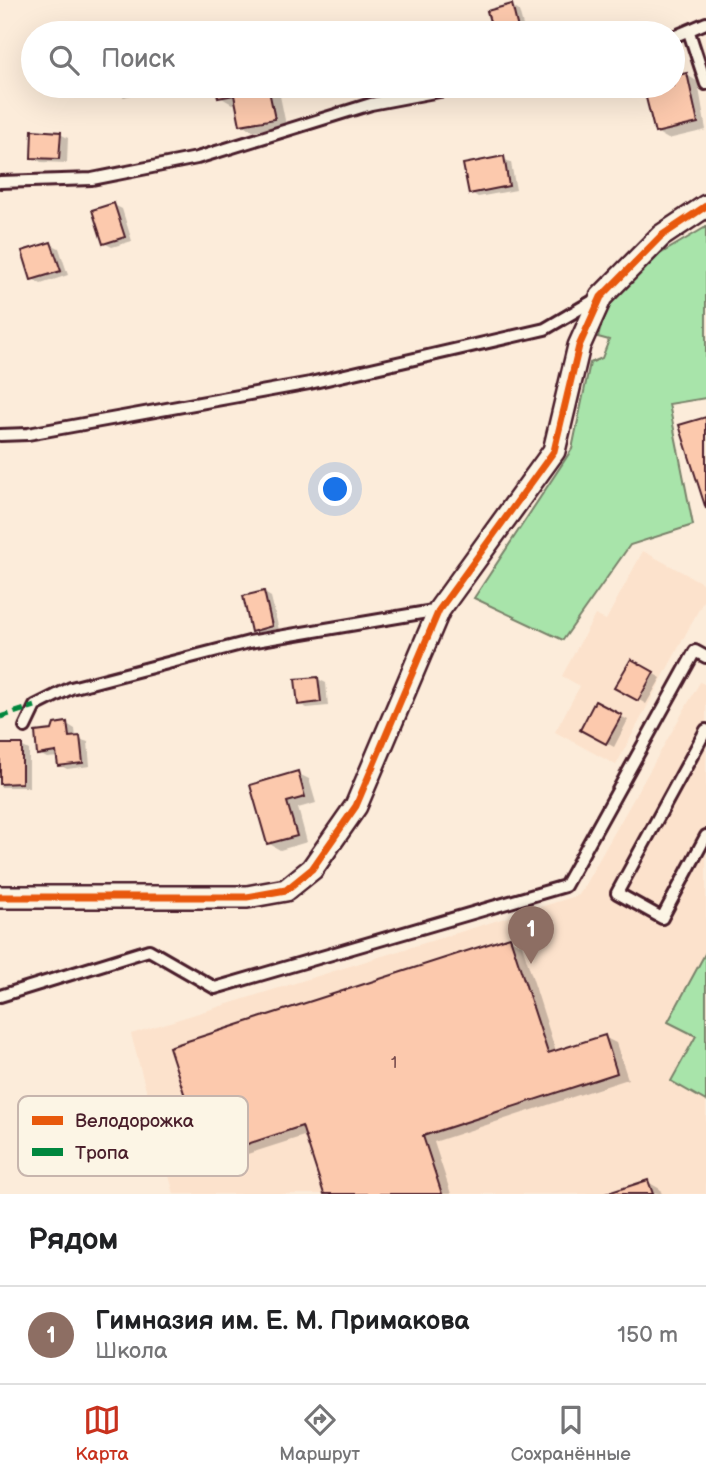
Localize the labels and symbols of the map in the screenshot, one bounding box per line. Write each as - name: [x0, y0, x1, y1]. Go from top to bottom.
- your location: [318, 472, 352, 506]
- pin: 1: [508, 906, 554, 964]
- house number: 1: [391, 1054, 397, 1073]
- legend: [18, 1096, 248, 1176]
- text: Велодорожка: [75, 1110, 194, 1133]
- text: Тропа: [75, 1142, 129, 1165]

